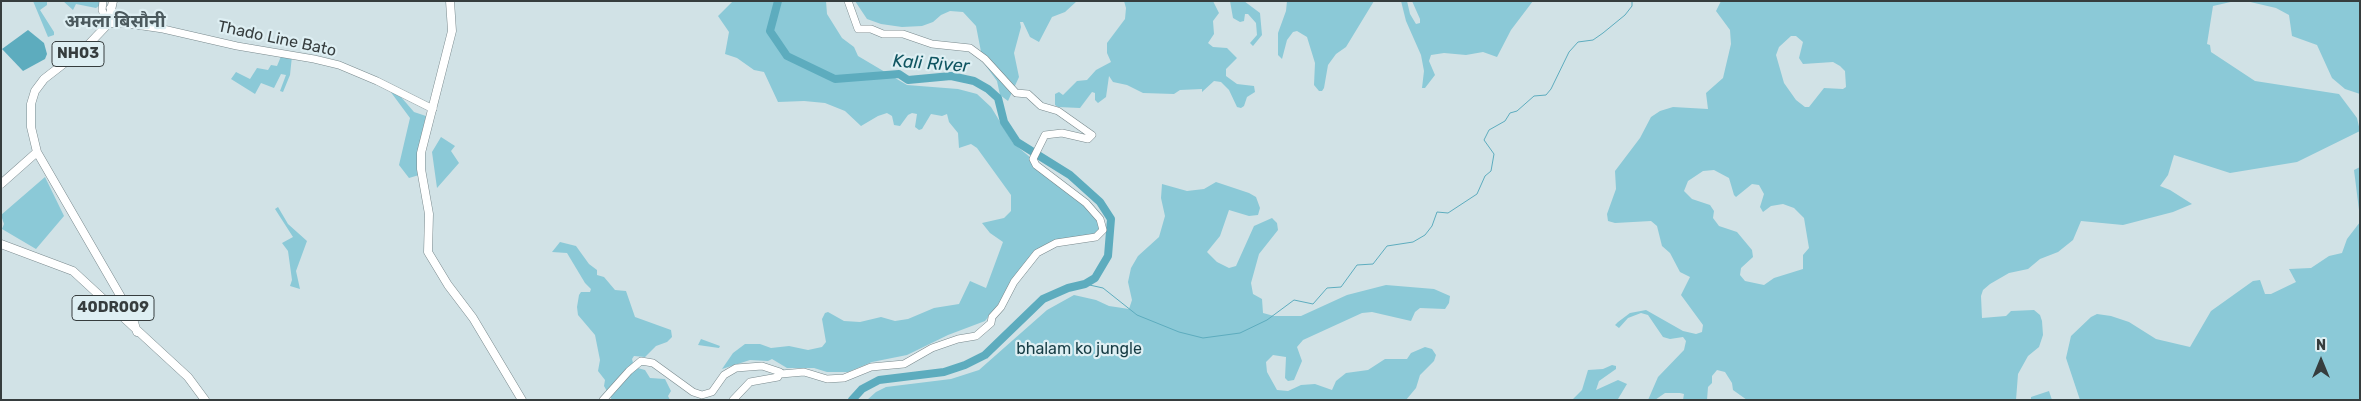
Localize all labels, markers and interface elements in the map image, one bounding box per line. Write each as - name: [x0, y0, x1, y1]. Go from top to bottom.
- district label: अमला बिसौनी: [65, 11, 165, 33]
- street label: Thado Line Bato: [216, 17, 338, 61]
- road number: NH03: [52, 42, 104, 66]
- water label: Kali River: [892, 51, 970, 77]
- road number: 40DR009: [72, 296, 154, 320]
- north arrow: [2296, 336, 2346, 386]
- text: N: [2316, 337, 2326, 354]
- park label: bhalam ko jungle: [1016, 339, 1142, 359]

